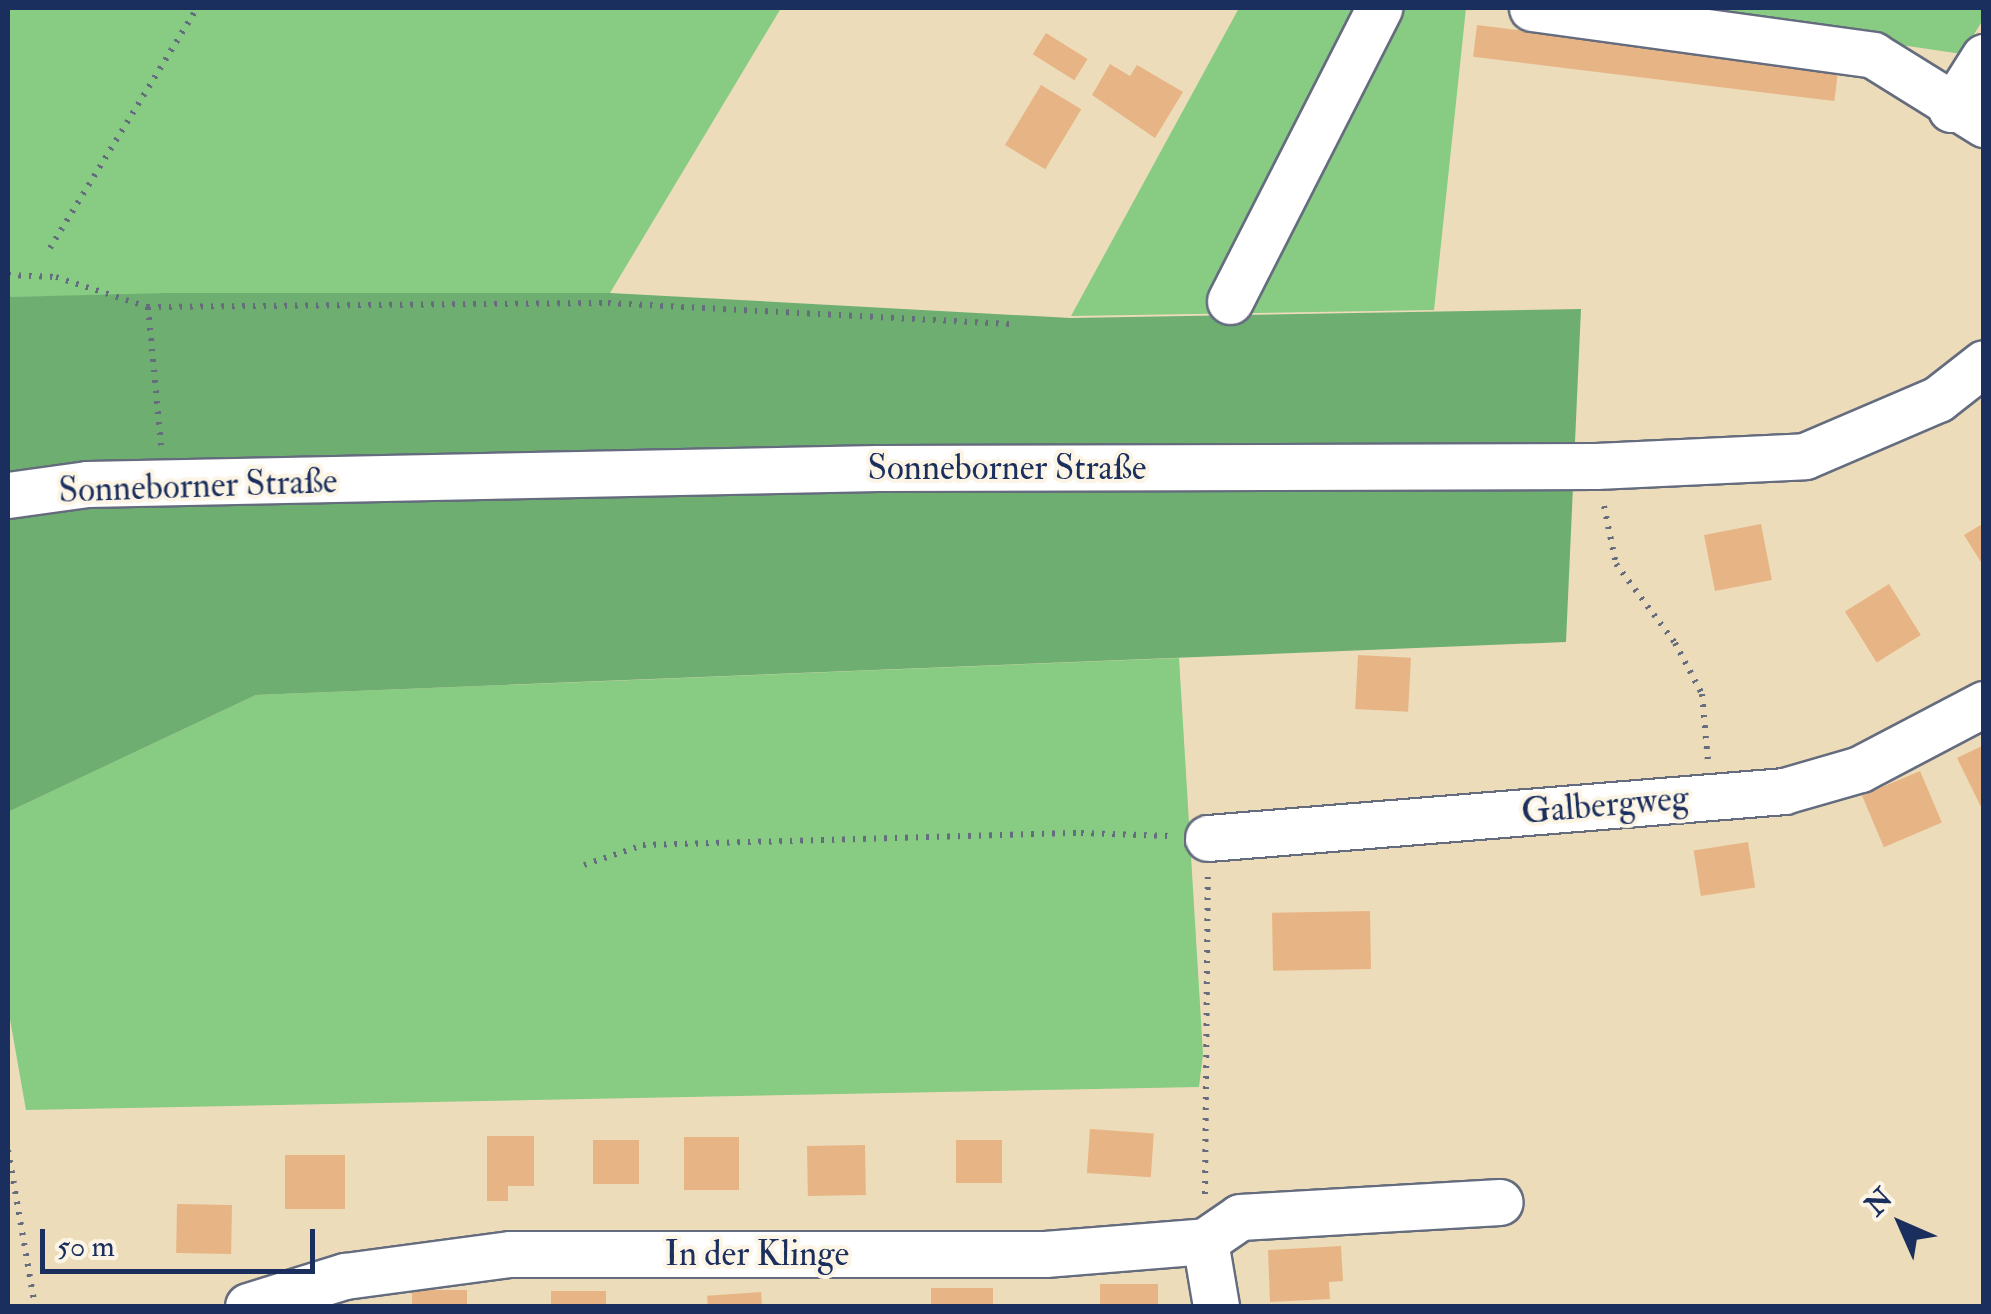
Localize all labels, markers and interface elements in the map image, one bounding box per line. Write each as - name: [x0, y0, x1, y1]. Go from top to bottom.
- street label: Sonneborner Straße: [868, 447, 1146, 489]
- street label: Sonneborner Straße: [58, 460, 338, 512]
- street label: Galbergweg: [1520, 777, 1690, 833]
- north arrow: [1851, 1174, 1951, 1274]
- text: N: [1858, 1181, 1901, 1224]
- scale bar: [45, 1209, 320, 1271]
- text: 50 m: [57, 1228, 115, 1265]
- street label: In der Klinge: [665, 1233, 849, 1275]

